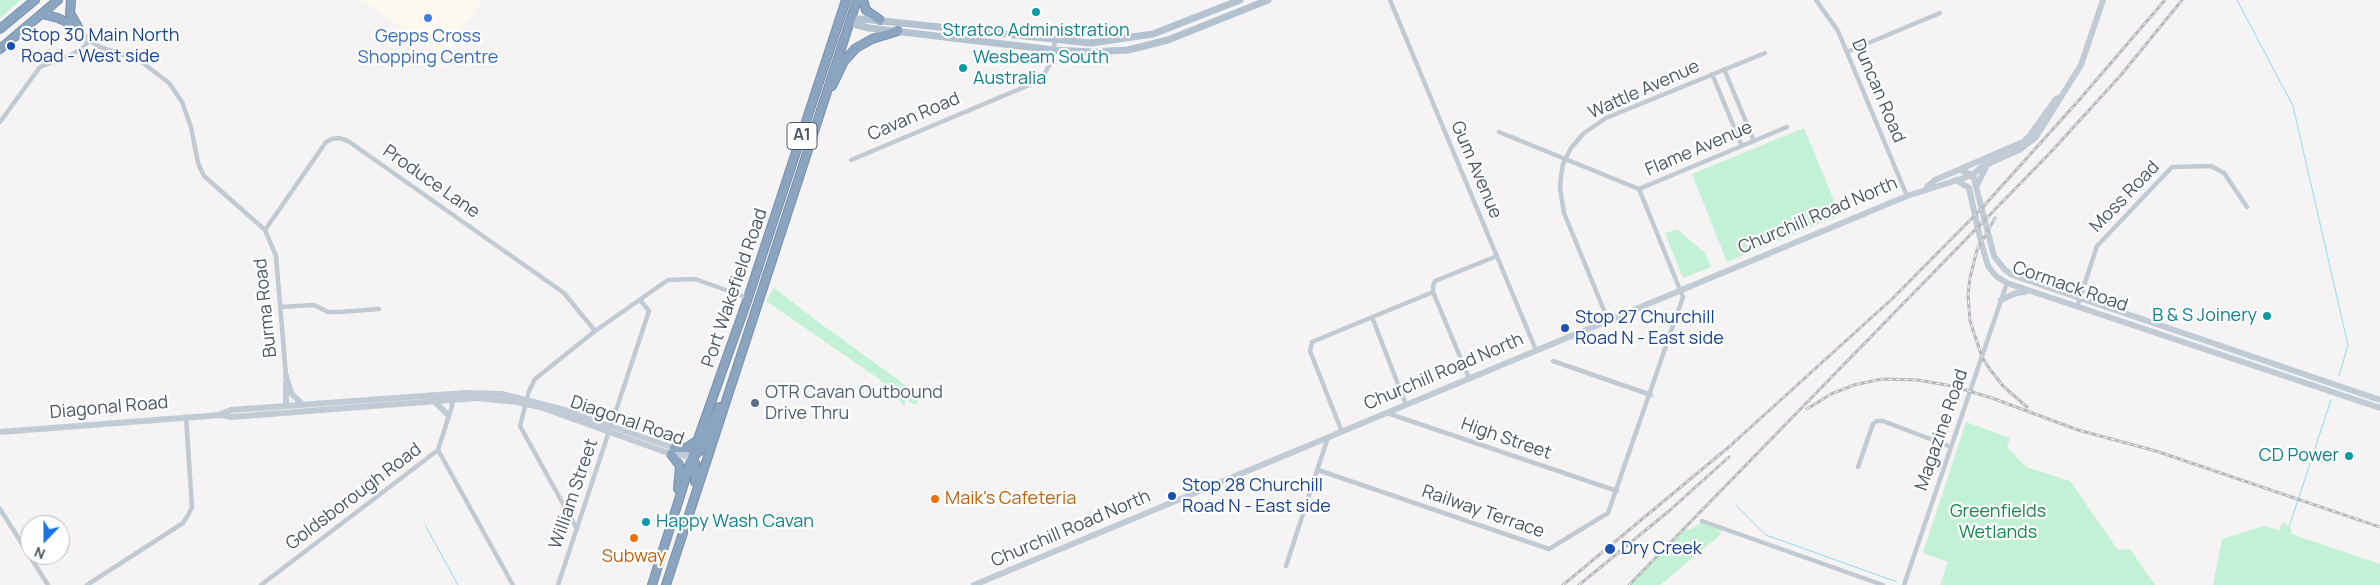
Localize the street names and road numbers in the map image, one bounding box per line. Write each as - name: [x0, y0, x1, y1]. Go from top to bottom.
- street label: Duncan Road: [1847, 36, 1909, 146]
- street label: Wattle Avenue: [1585, 56, 1703, 124]
- street label: Cavan Road: [865, 88, 963, 146]
- street label: Flame Avenue: [1642, 117, 1756, 181]
- street label: Gum Avenue: [1446, 118, 1506, 222]
- road number: A1: [787, 122, 817, 150]
- street label: Produce Lane: [378, 141, 484, 223]
- street label: Moss Road: [2086, 157, 2164, 237]
- street label: Churchill Road North: [1735, 173, 1901, 259]
- street label: Port Wakefield Road: [698, 206, 772, 370]
- street label: Burma Road: [250, 257, 282, 359]
- street label: Cormack Road: [2010, 257, 2130, 317]
- street label: Churchill Road North: [1361, 329, 1527, 415]
- street label: Magazine Road: [1911, 366, 1973, 494]
- street label: Diagonal Road: [567, 391, 687, 451]
- street label: Diagonal Road: [49, 392, 169, 424]
- street label: High Street: [1458, 413, 1554, 465]
- street label: William Street: [545, 436, 603, 552]
- street label: Goldsborough Road: [282, 439, 426, 555]
- street label: Railway Terrace: [1419, 481, 1547, 543]
- street label: Churchill Road North: [988, 486, 1154, 572]

